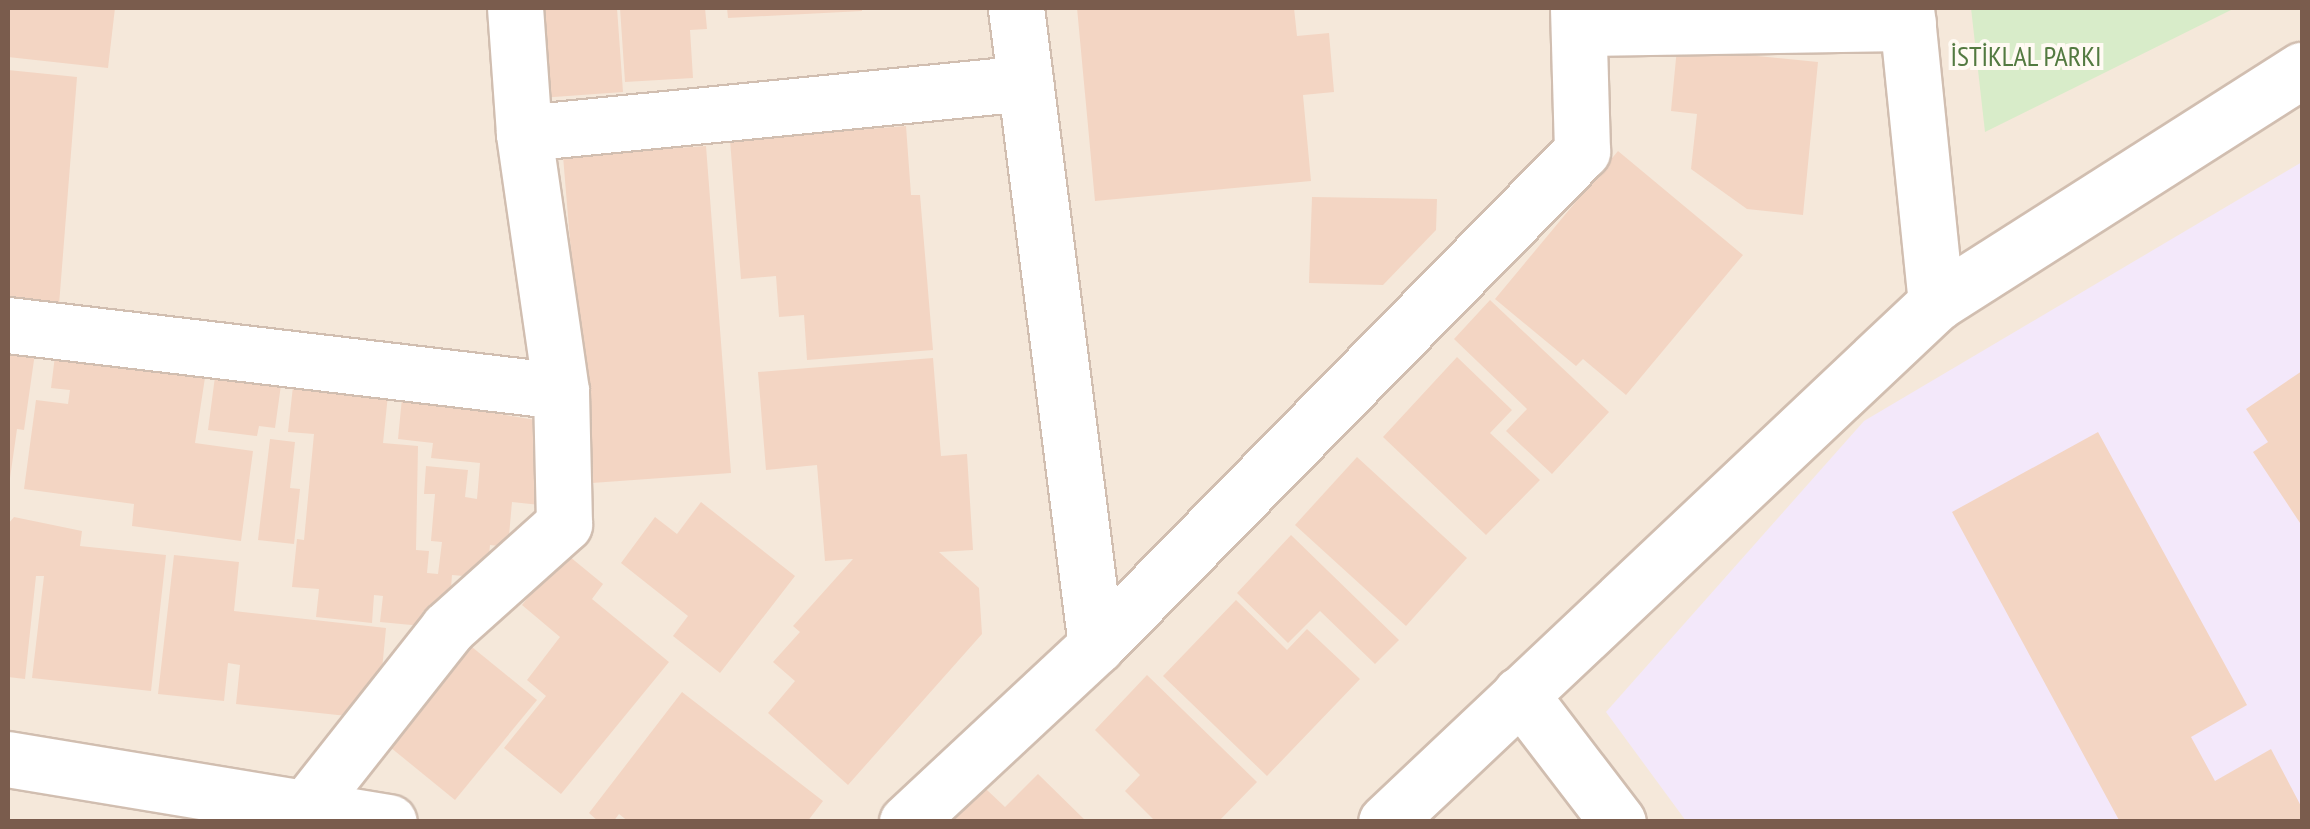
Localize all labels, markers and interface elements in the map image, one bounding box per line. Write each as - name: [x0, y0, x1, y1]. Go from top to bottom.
- park label: İSTİKLAL PARKI: [1950, 39, 2102, 73]

